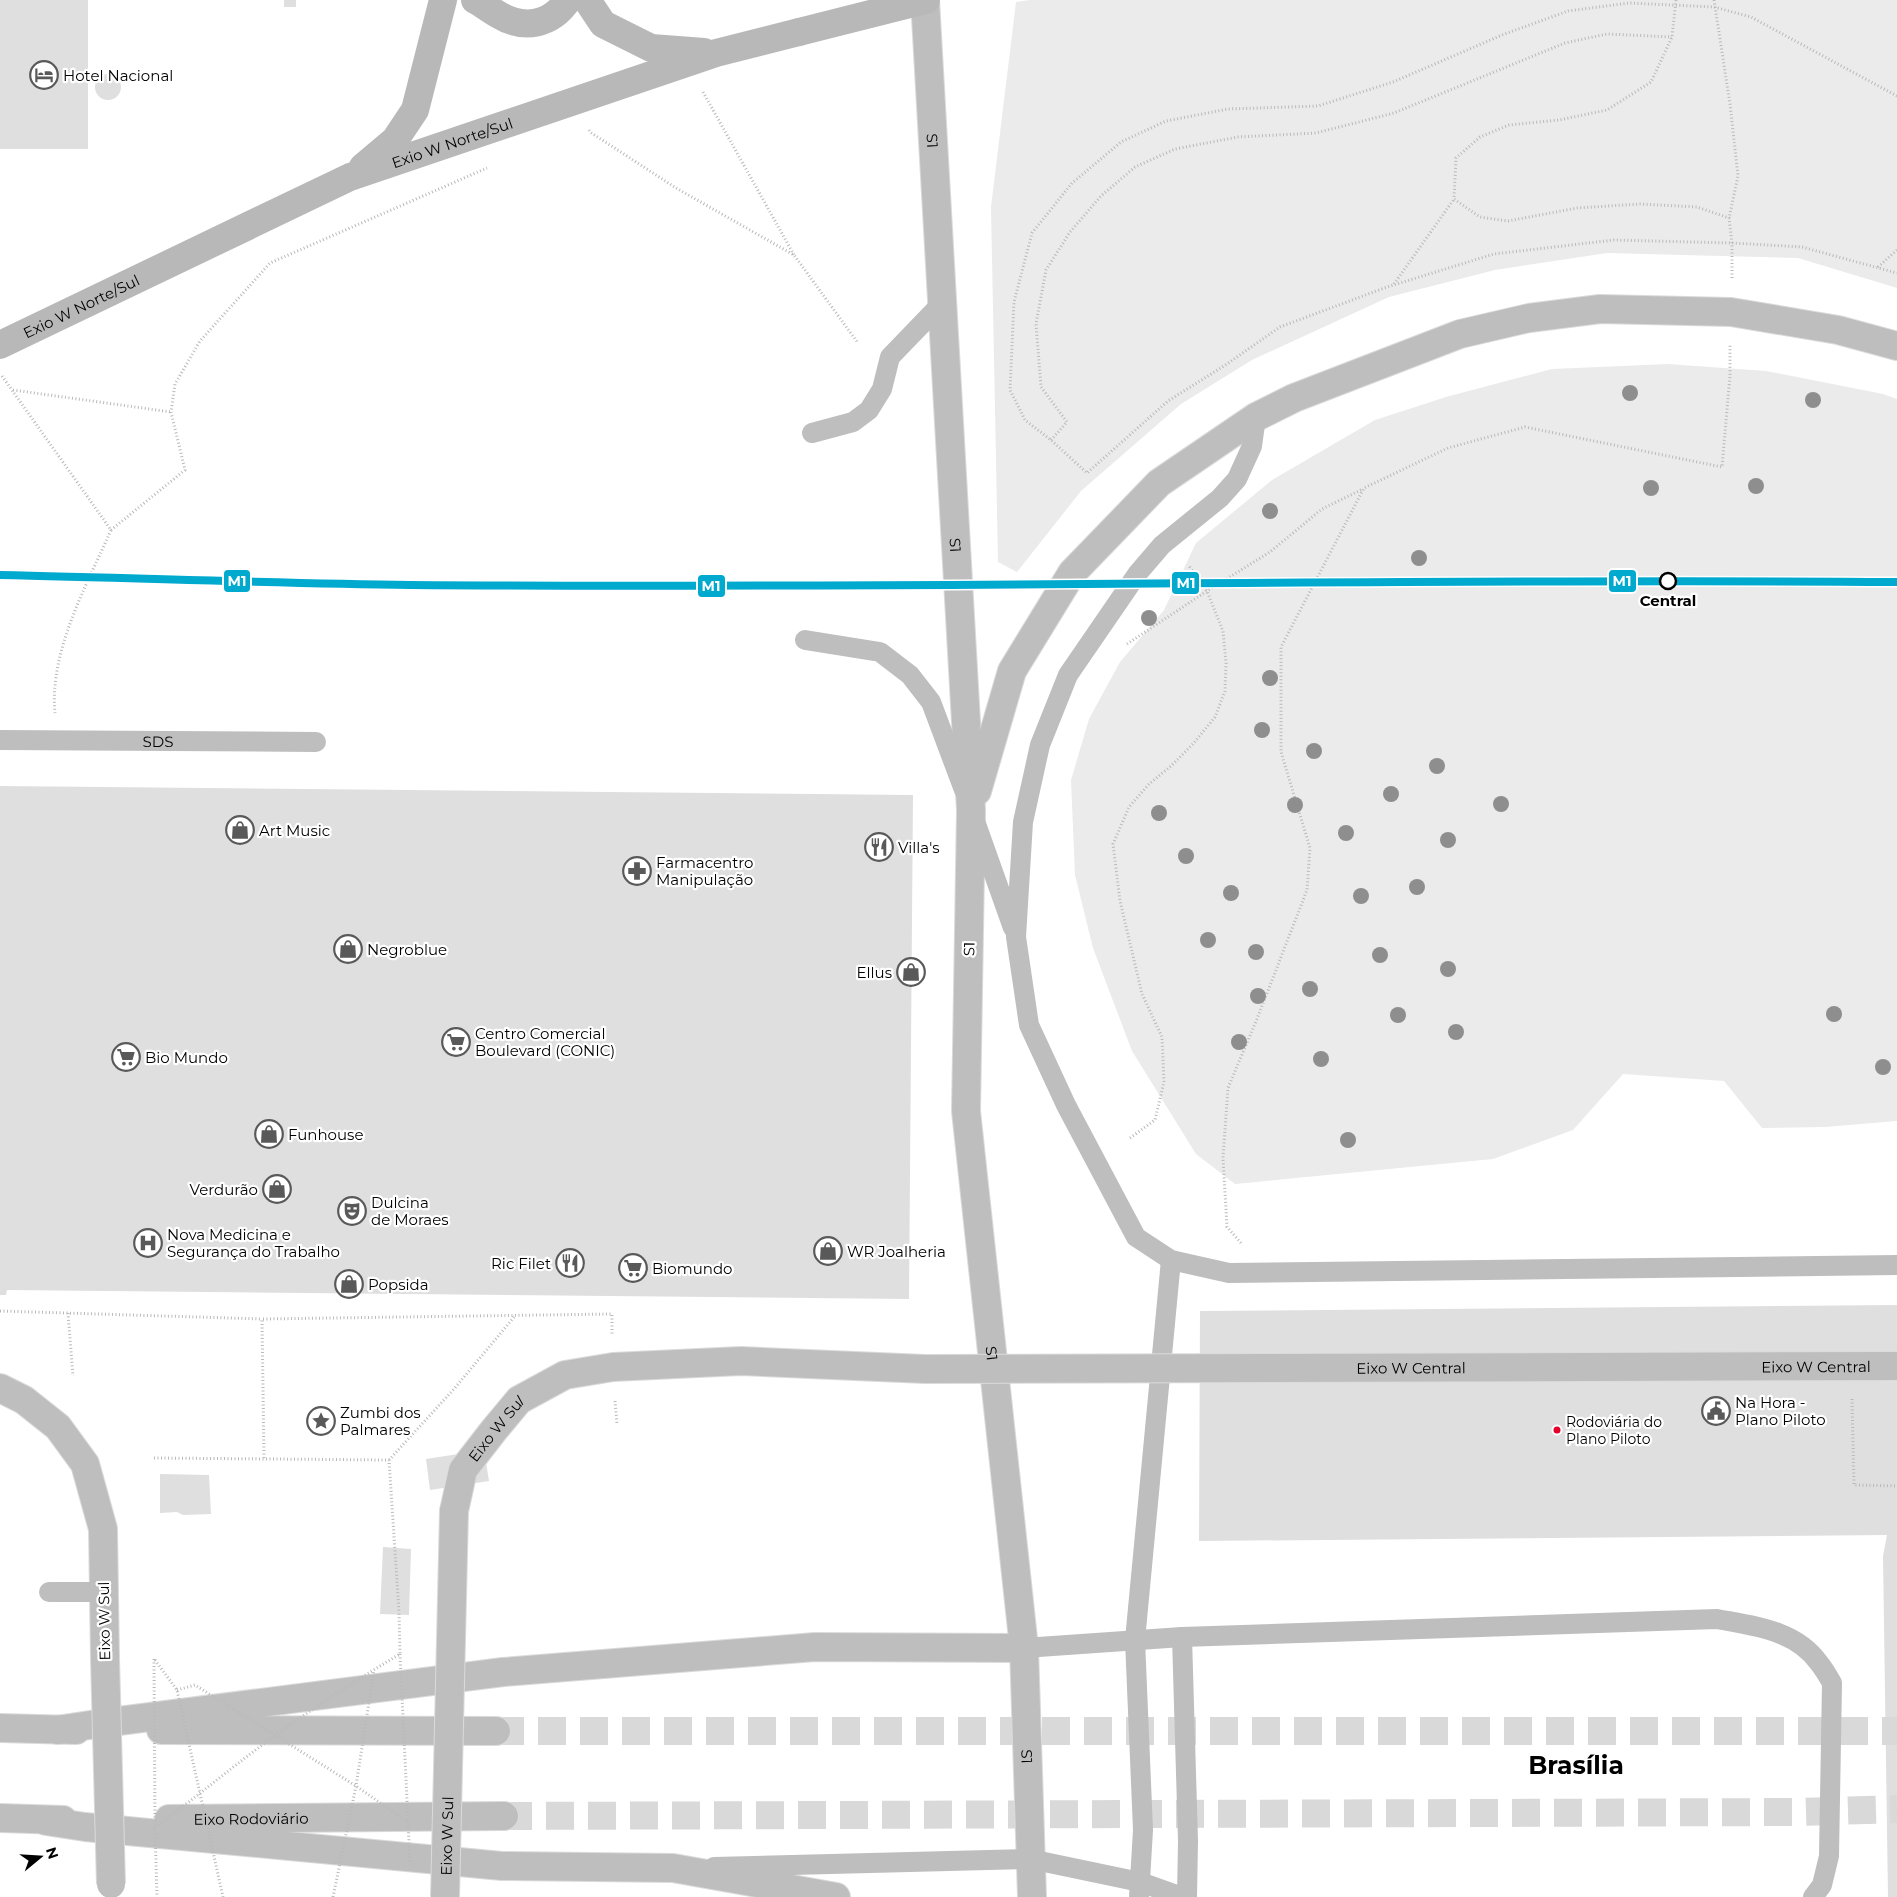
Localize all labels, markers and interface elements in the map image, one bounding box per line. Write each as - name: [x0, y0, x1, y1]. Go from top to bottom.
- hotel icon: Hotel Nacional: [29, 60, 59, 90]
- place label: Hotel Nacional: [63, 66, 173, 85]
- street label: Exio W Norte/Sul: [389, 113, 515, 172]
- street label: S1: [923, 133, 943, 149]
- street label: Exio W Norte/Sul: [20, 270, 142, 342]
- street label: S1: [946, 537, 966, 553]
- line badge: M1: [223, 569, 251, 593]
- line badge: M1: [1608, 569, 1637, 593]
- line badge: M1: [1171, 571, 1200, 595]
- text: M1: [228, 572, 246, 590]
- text: M1: [1613, 572, 1631, 590]
- marker: Central: [1659, 572, 1677, 590]
- line badge: M1: [697, 574, 726, 598]
- text: M1: [1177, 574, 1195, 592]
- text: M1: [702, 577, 720, 595]
- place label: Central: [1640, 591, 1696, 610]
- street label: SDS: [143, 731, 173, 751]
- shop icon: Art Music: [225, 815, 255, 845]
- place label: Art Music: [259, 821, 330, 840]
- restaurant icon: Villa's: [864, 832, 894, 862]
- place label: Villa's: [898, 838, 940, 857]
- place label: Farmacentro Manipulação: [656, 853, 754, 889]
- pharmacy icon: Farmacentro Manipulação: [622, 856, 652, 886]
- shop icon: Negroblue: [333, 934, 363, 964]
- place label: Negroblue: [367, 940, 447, 959]
- street label: S1: [959, 942, 979, 956]
- shop icon: Ellus: [896, 957, 926, 987]
- place label: Ellus: [856, 963, 892, 982]
- place label: Centro Comercial Boulevard (CONIC): [475, 1024, 615, 1060]
- supermarket icon: Centro Comercial Boulevard (CONIC): [441, 1027, 471, 1057]
- supermarket icon: Bio Mundo: [111, 1042, 141, 1072]
- place label: Bio Mundo: [145, 1048, 228, 1067]
- shop icon: Funhouse: [254, 1119, 284, 1149]
- place label: Funhouse: [288, 1125, 363, 1144]
- shop icon: Verdurão: [262, 1174, 292, 1204]
- place label: Verdurão: [190, 1180, 258, 1199]
- place label: Dulcina de Moraes: [371, 1193, 449, 1229]
- theatre icon: Dulcina de Moraes: [337, 1196, 367, 1226]
- place label: Nova Medicina e Segurança do Trabalho: [167, 1225, 340, 1261]
- hospital icon: Nova Medicina e Segurança do Trabalho: [133, 1228, 163, 1258]
- shop icon: WR Joalheria: [813, 1236, 843, 1266]
- place label: WR Joalheria: [847, 1242, 946, 1261]
- restaurant icon: Ric Filet: [555, 1248, 585, 1278]
- supermarket icon: Biomundo: [618, 1253, 648, 1283]
- place label: Ric Filet: [491, 1254, 551, 1273]
- place label: Biomundo: [652, 1259, 732, 1278]
- shop icon: Popsida: [334, 1269, 364, 1299]
- place label: Popsida: [368, 1275, 429, 1294]
- street label: S1: [982, 1345, 1002, 1361]
- street label: Eixo W Central: [1761, 1357, 1871, 1376]
- street label: Eixo W Central: [1356, 1358, 1466, 1377]
- street label: Eixo W Sul: [464, 1390, 526, 1465]
- place label: Na Hora - Plano Piloto: [1735, 1393, 1826, 1429]
- public building icon: Na Hora - Plano Piloto: [1701, 1396, 1731, 1426]
- place label: Zumbi dos Palmares: [340, 1403, 421, 1439]
- place icon: Zumbi dos Palmares: [306, 1406, 336, 1436]
- place label: Rodoviária do Plano Piloto: [1566, 1413, 1662, 1448]
- marker: Rodoviária do Plano Piloto: [1552, 1425, 1562, 1435]
- street label: Eixo W Sul: [94, 1581, 114, 1661]
- street label: S1: [1018, 1749, 1037, 1764]
- district label: Brasília: [1528, 1750, 1624, 1780]
- street label: Eixo W Sul: [436, 1796, 457, 1876]
- street label: Eixo Rodoviário: [193, 1808, 309, 1828]
- north arrow: [15, 1832, 65, 1882]
- text: N: [42, 1845, 63, 1861]

